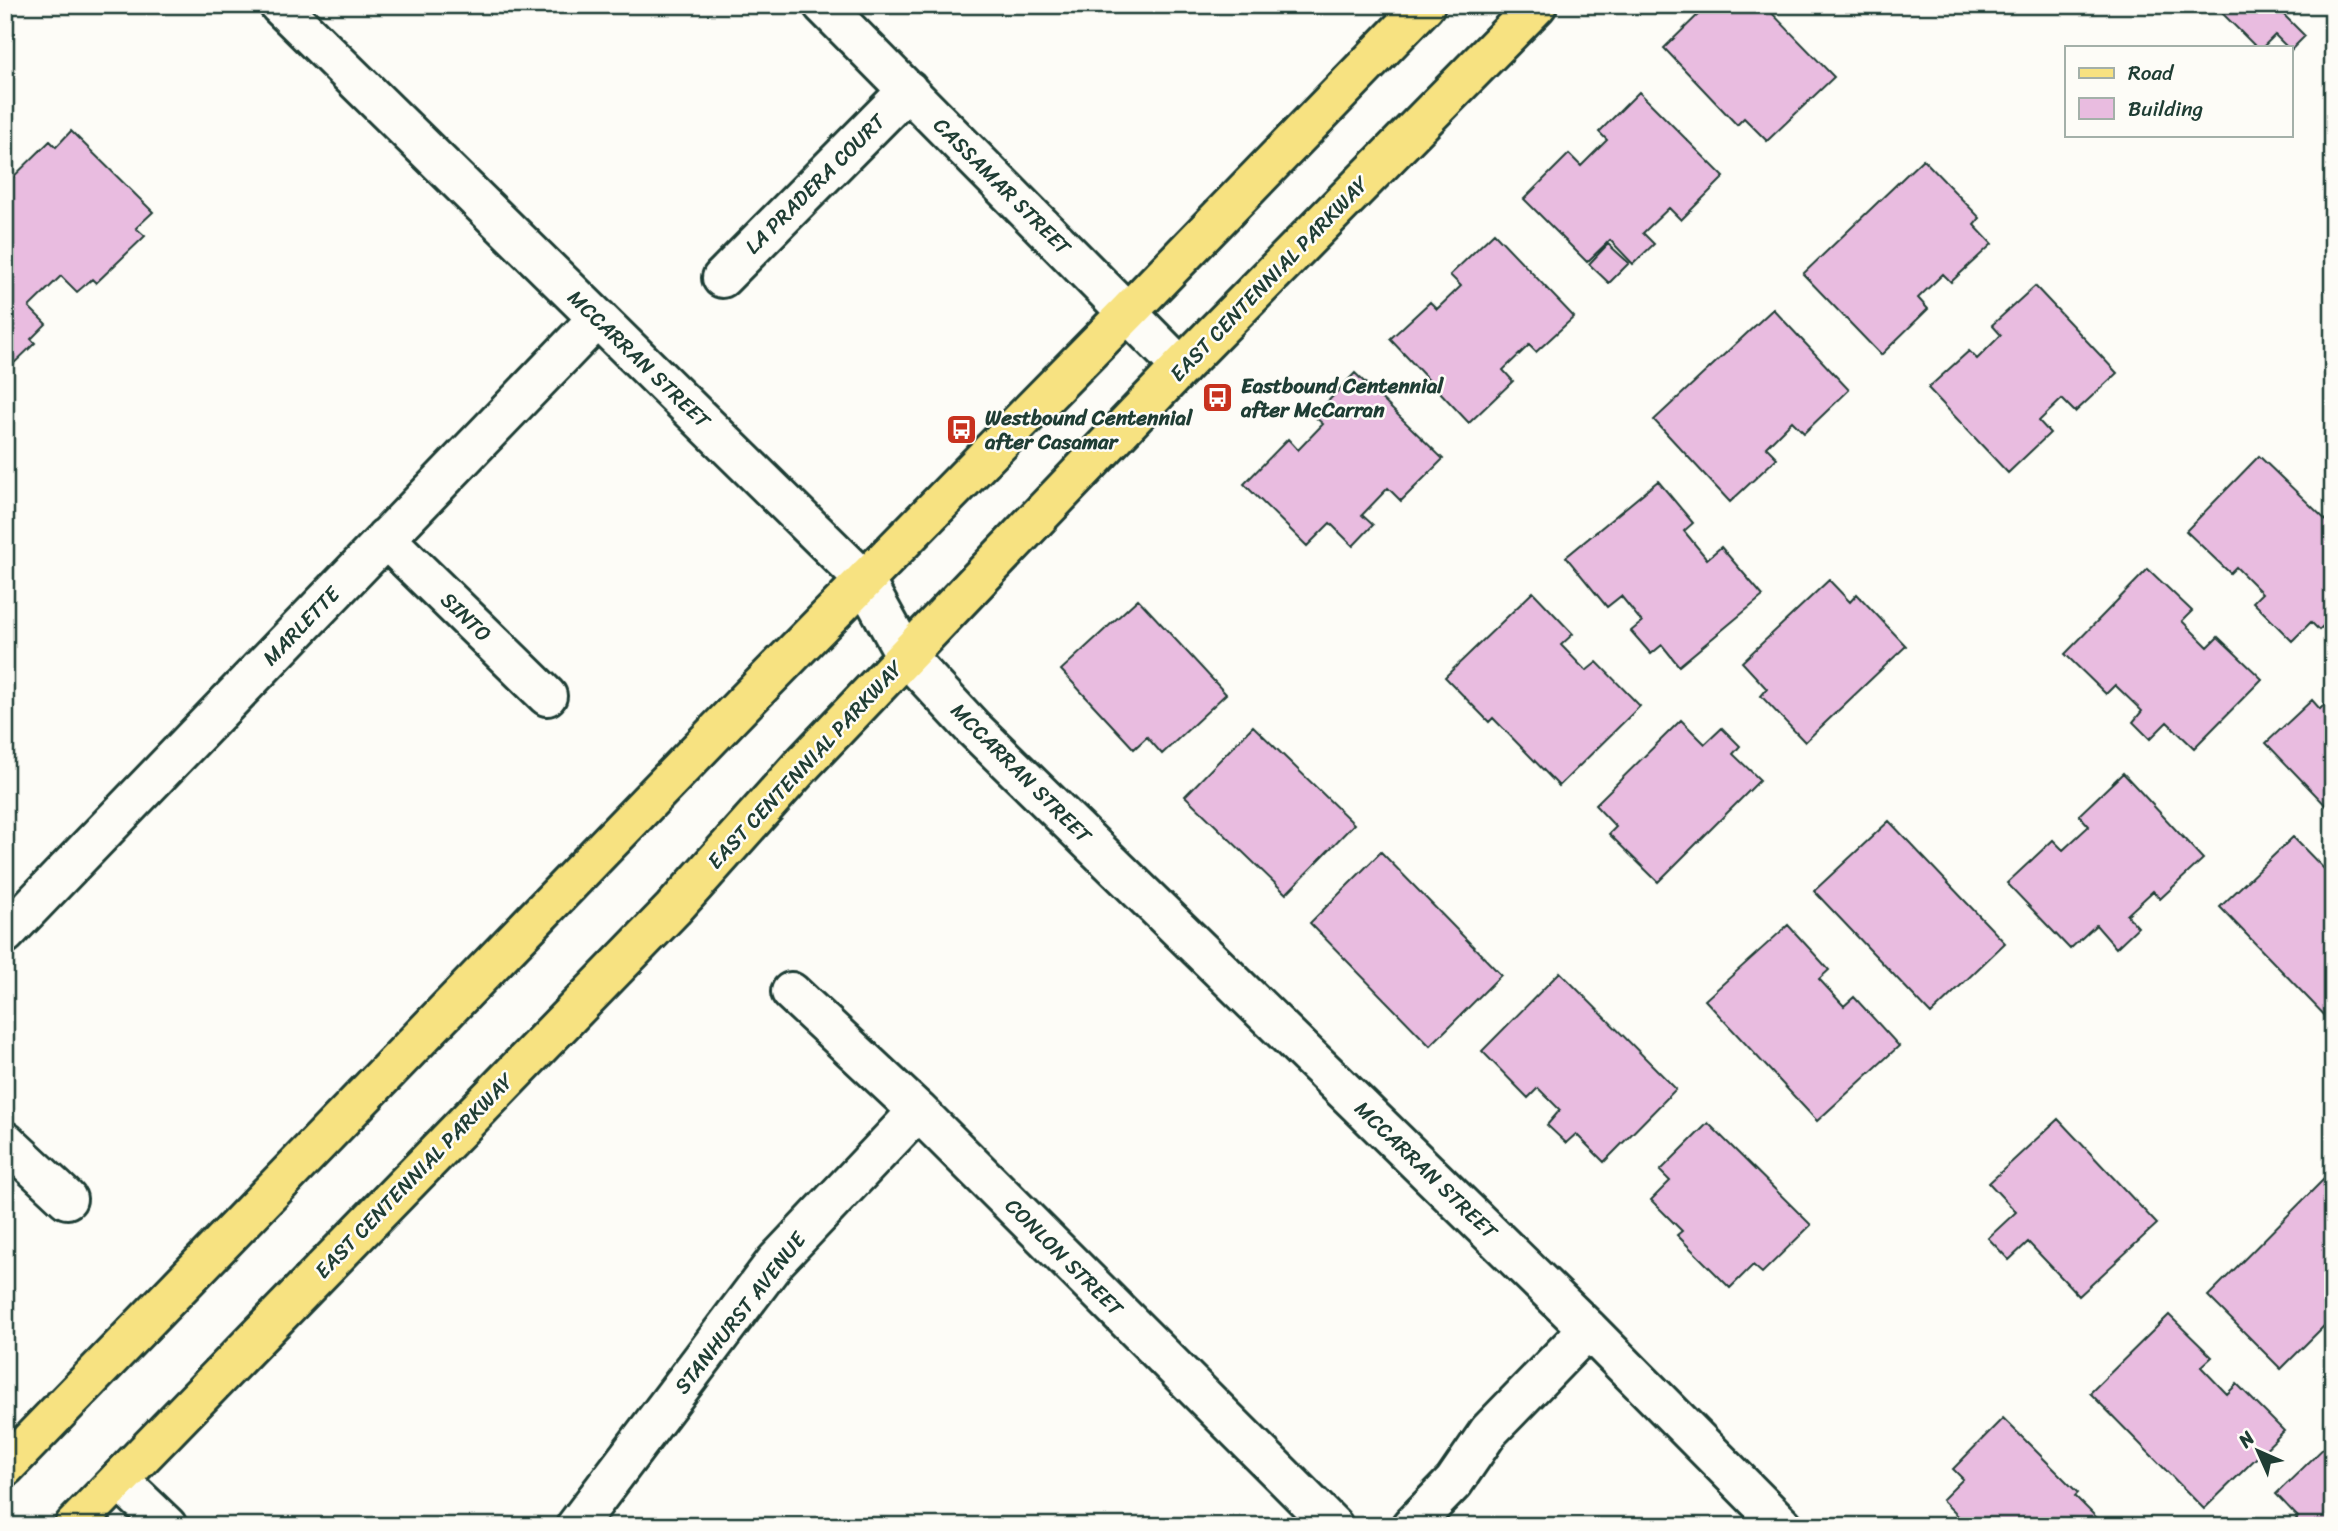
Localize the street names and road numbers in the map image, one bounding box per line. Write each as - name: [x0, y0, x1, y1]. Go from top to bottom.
- street label: LA PRADERA COURT: [735, 103, 896, 264]
- street label: CASSAMAR STREET: [924, 108, 1081, 265]
- street label: EAST CENTENNIAL PARKWAY: [1160, 166, 1379, 391]
- street label: MCCARRAN STREET: [558, 280, 721, 439]
- street label: MARLETTE: [253, 576, 350, 675]
- street label: SINTO: [431, 582, 501, 652]
- street label: EAST CENTENNIAL PARKWAY: [697, 651, 913, 878]
- street label: MCCARRAN STREET: [941, 693, 1102, 854]
- street label: EAST CENTENNIAL PARKWAY: [305, 1063, 524, 1288]
- street label: MCCARRAN STREET: [1345, 1091, 1508, 1250]
- street label: CONLON STREET: [996, 1189, 1134, 1327]
- street label: STANHURST AVENUE: [664, 1222, 817, 1403]

